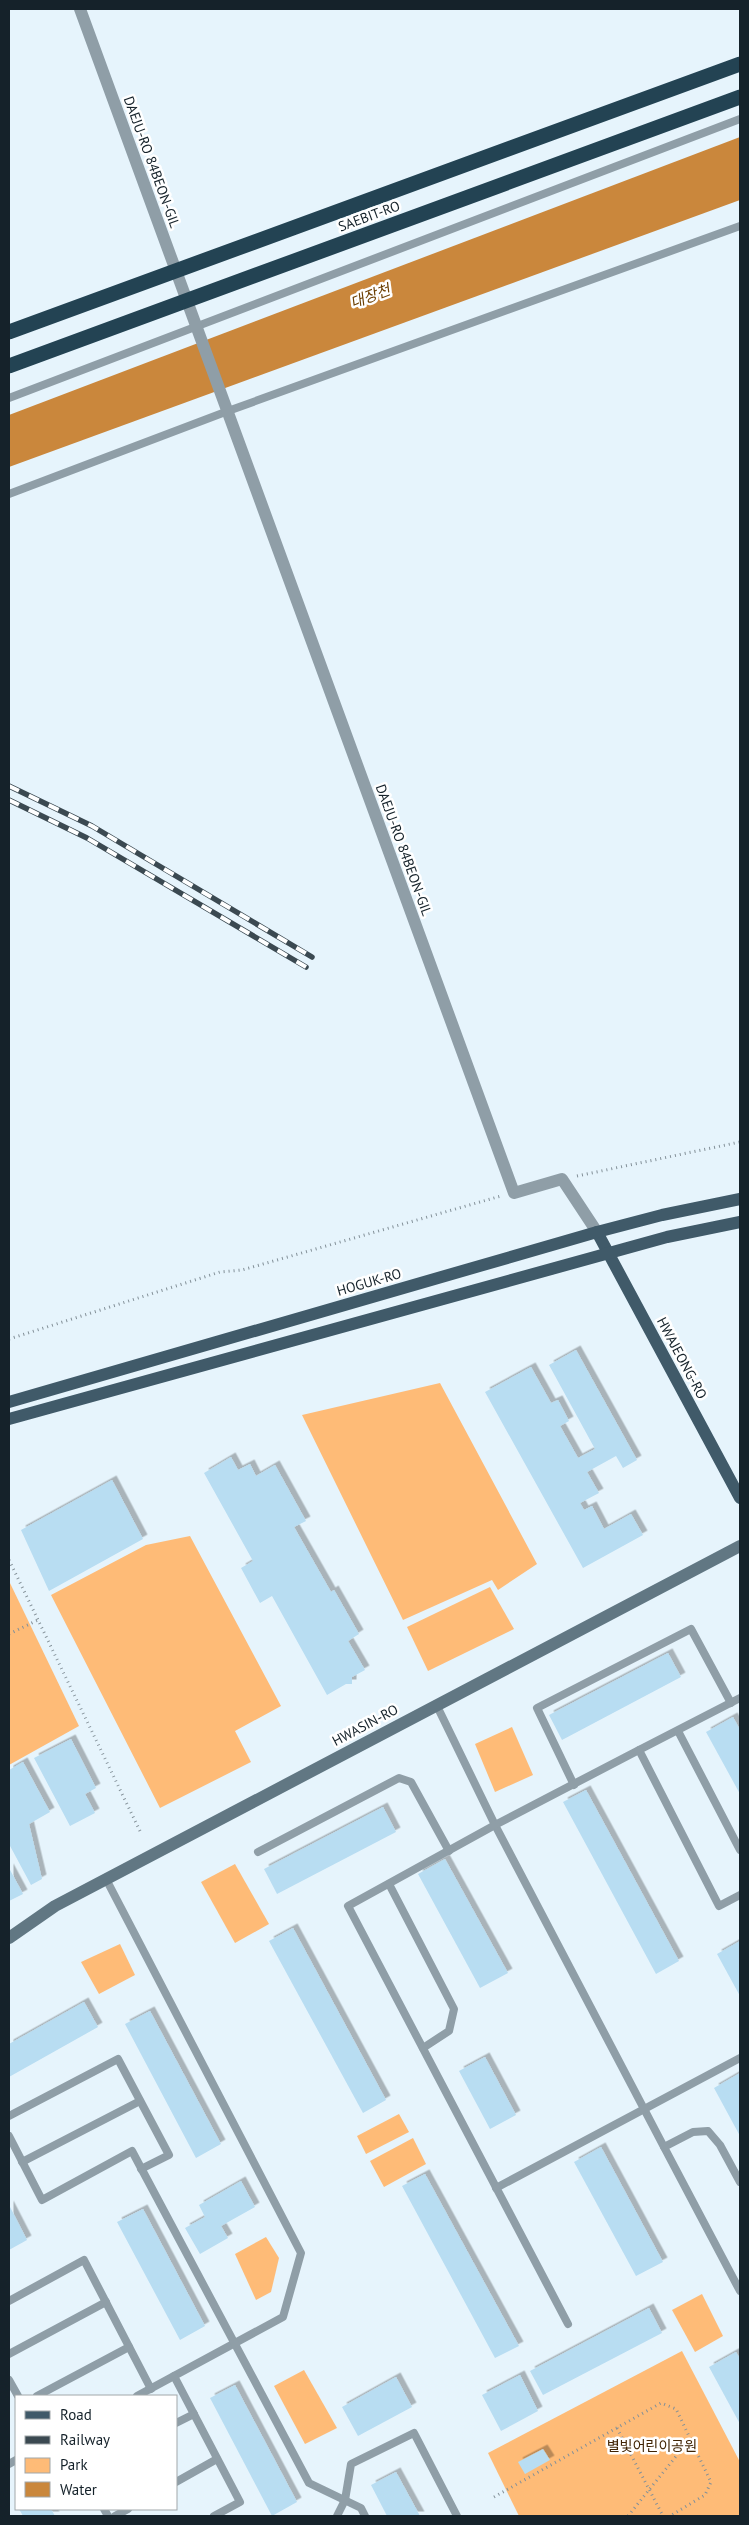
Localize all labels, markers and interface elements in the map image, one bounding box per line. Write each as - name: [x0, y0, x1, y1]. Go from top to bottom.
- street label: DAEJU-RO 84BEON-GIL: [120, 94, 184, 230]
- street label: SAEBIT-RO: [336, 197, 402, 235]
- water label: 대장천: [347, 279, 395, 312]
- street label: DAEJU-RO 84BEON-GIL: [372, 782, 436, 918]
- street label: HOGUK-RO: [335, 1264, 403, 1300]
- street label: HWAJEONG-RO: [653, 1314, 711, 1402]
- street label: HWASIN-RO: [329, 1700, 401, 1750]
- legend: [15, 2395, 178, 2510]
- text: Road: [60, 2405, 92, 2424]
- text: Railway: [60, 2430, 110, 2449]
- park label: 별빛어린이공원: [607, 2437, 697, 2455]
- text: Park: [60, 2455, 88, 2474]
- text: Water: [60, 2480, 97, 2499]

